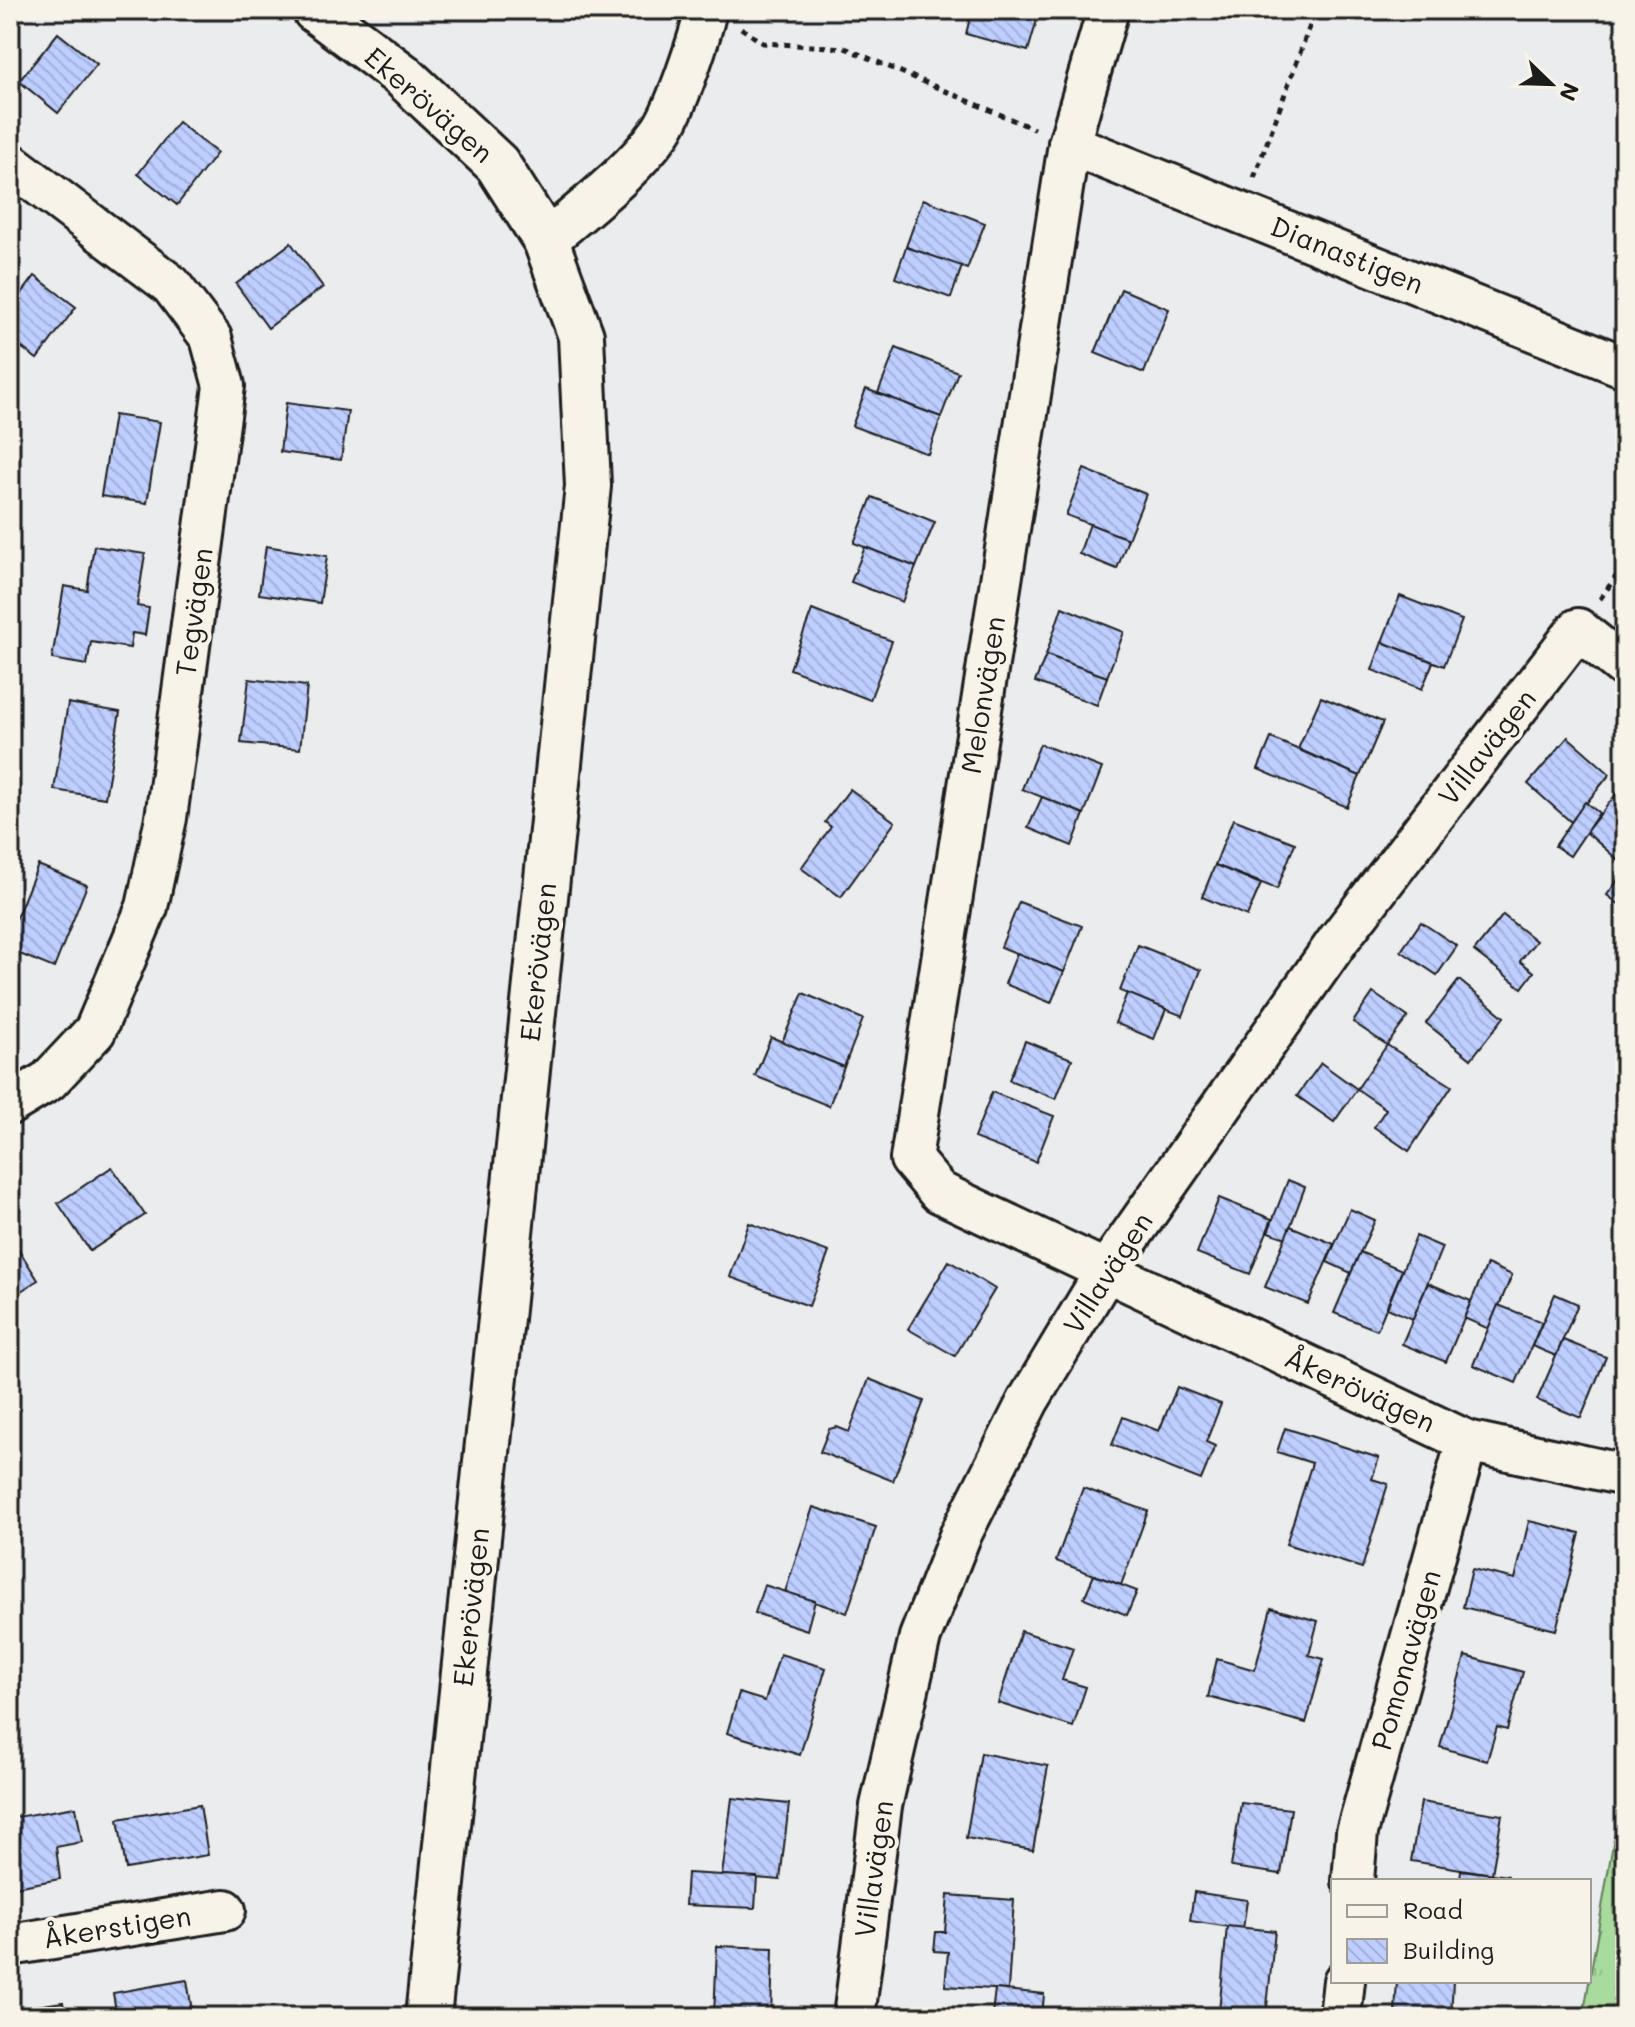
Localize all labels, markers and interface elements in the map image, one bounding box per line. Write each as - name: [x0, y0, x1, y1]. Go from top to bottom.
- street label: Ekerövägen: [358, 38, 502, 170]
- north arrow: [1511, 44, 1591, 124]
- text: N: [1553, 79, 1586, 105]
- street label: Dianastigen: [1266, 207, 1429, 301]
- street label: Tegvägen: [166, 545, 220, 678]
- street label: Melonvägen: [952, 613, 1012, 776]
- street label: Villavägen: [1429, 681, 1543, 812]
- street label: Ekerövägen: [511, 881, 563, 1043]
- street label: Villavägen: [1054, 1205, 1160, 1340]
- street label: Åkerövägen: [1279, 1338, 1442, 1440]
- street label: Ekerövägen: [444, 1526, 496, 1688]
- street label: Pomonavägen: [1362, 1565, 1448, 1754]
- street label: Villavägen: [846, 1798, 900, 1940]
- legend: [1331, 1879, 1591, 1983]
- text: Road: [1403, 1894, 1463, 1925]
- street label: Åkerstigen: [40, 1897, 193, 1955]
- text: Building: [1403, 1934, 1494, 1965]

